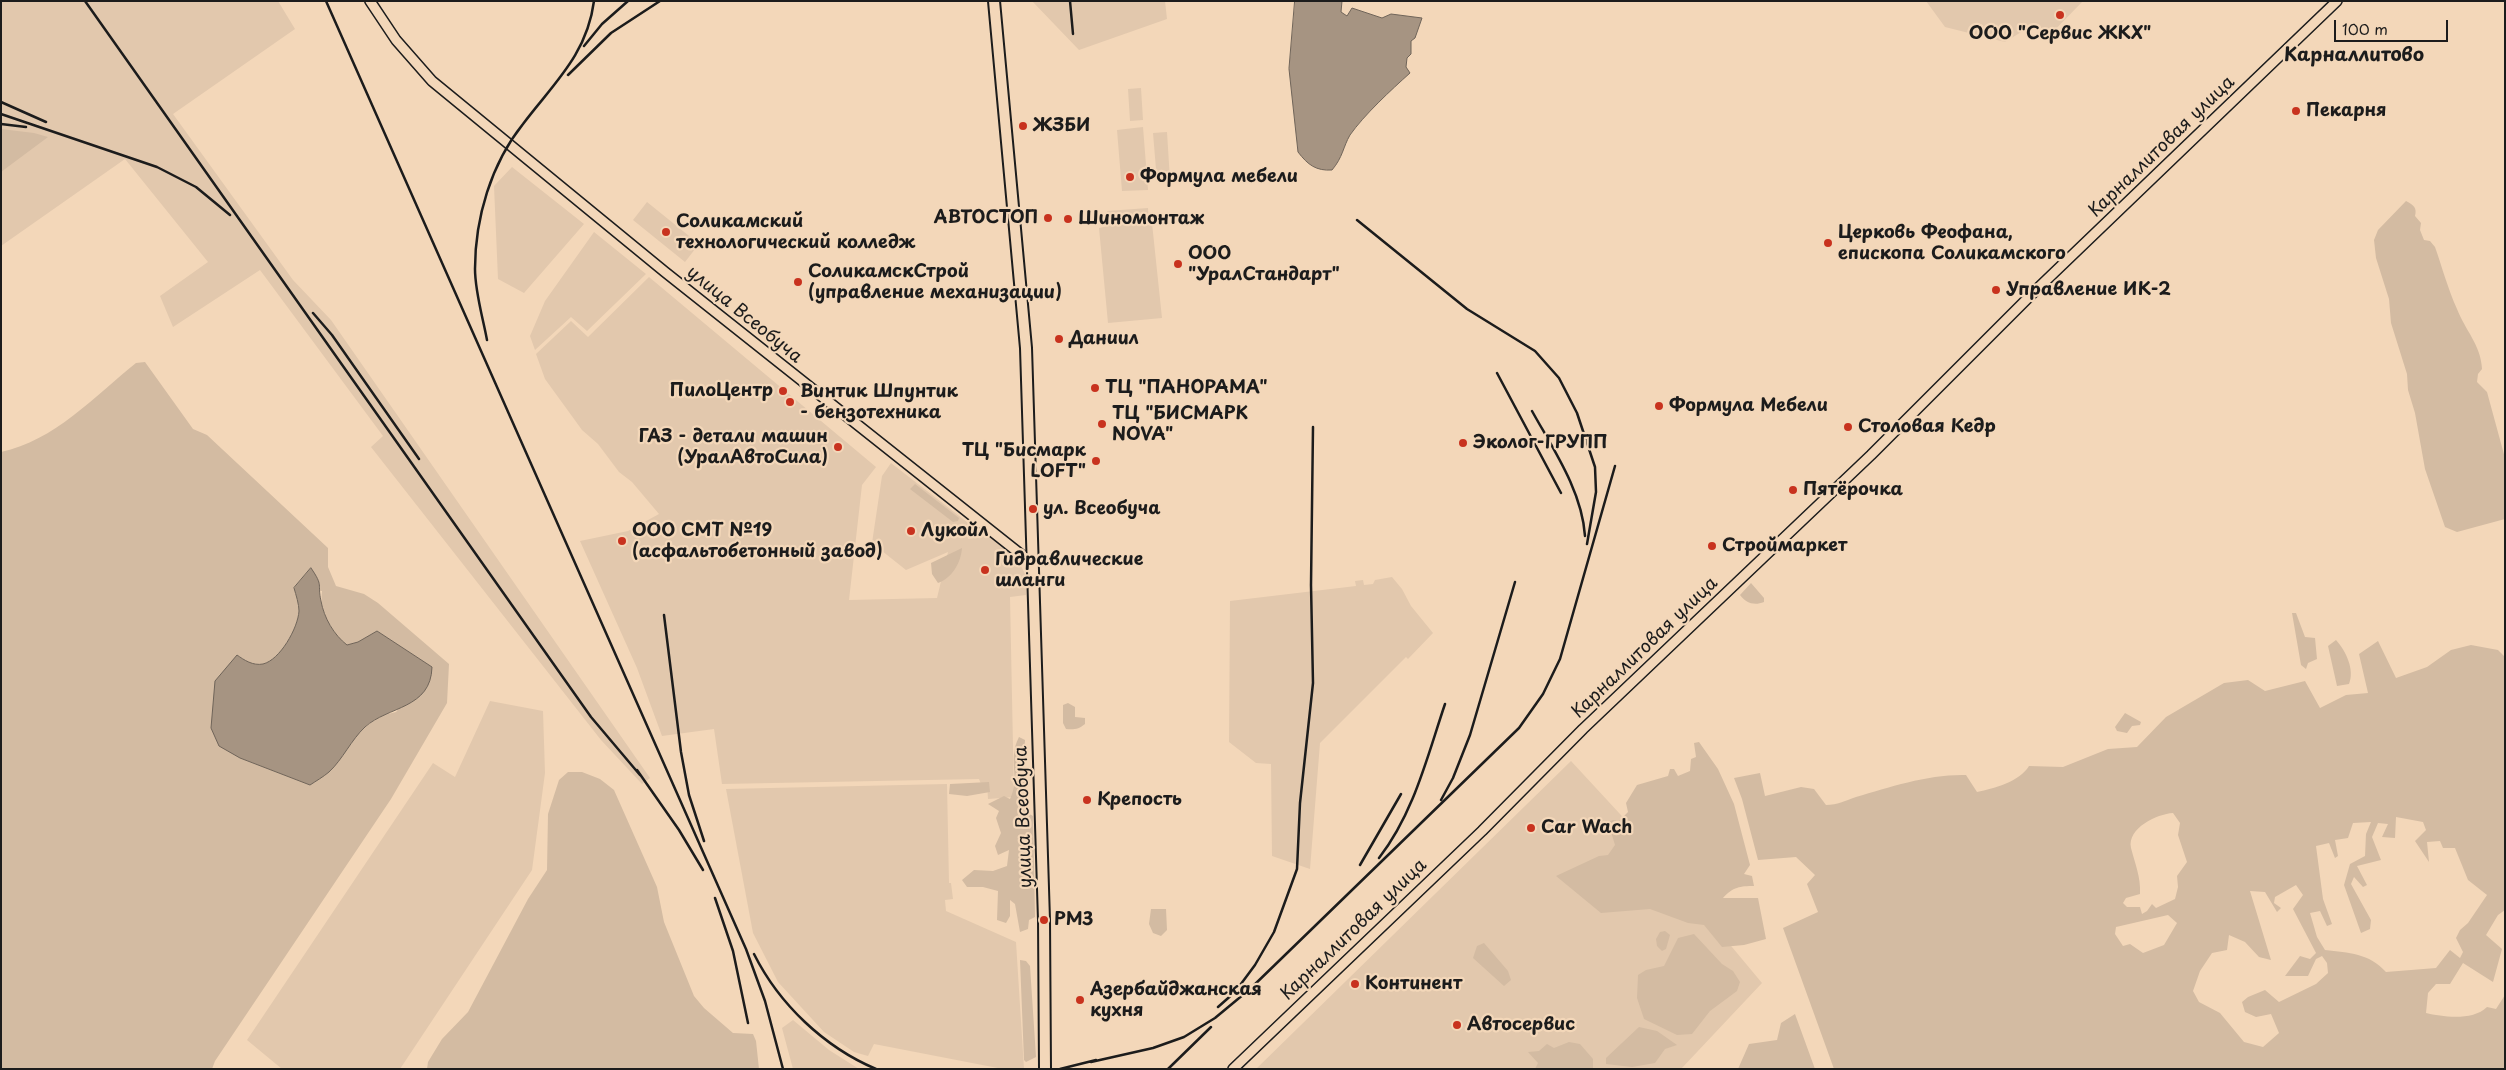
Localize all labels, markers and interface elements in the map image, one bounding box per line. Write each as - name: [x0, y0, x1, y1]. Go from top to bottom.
- marker: ООО "Сервис ЖКХ": [2054, 9, 2066, 21]
- scale bar: [2336, 10, 2450, 42]
- text: 100 m: [2342, 17, 2388, 40]
- place label: ООО "Сервис ЖКХ": [1969, 23, 2151, 45]
- district label: Карналлитово: [2284, 45, 2424, 67]
- street label: Карналлитовая улица: [2085, 72, 2239, 222]
- place label: Пекарня: [2306, 100, 2386, 122]
- marker: Пекарня: [2290, 105, 2302, 117]
- place label: ЖЗБИ: [1033, 115, 1090, 137]
- marker: ЖЗБИ: [1017, 120, 1029, 132]
- place label: Формула мебели: [1140, 166, 1298, 188]
- marker: Формула мебели: [1124, 171, 1136, 183]
- place label: АВТОСТОП: [934, 207, 1038, 229]
- place label: Шиномонтаж: [1078, 208, 1204, 230]
- place label: Соликамский технологический колледж: [676, 211, 915, 253]
- marker: АВТОСТОП: [1042, 212, 1054, 224]
- marker: Шиномонтаж: [1062, 213, 1074, 225]
- place label: Церковь Феофана, епископа Соликамского: [1838, 222, 2066, 264]
- marker: Соликамский технологический колледж: [660, 226, 672, 238]
- marker: Церковь Феофана, епископа Соликамского: [1822, 237, 1834, 249]
- place label: ООО "УралСтандарт": [1188, 243, 1340, 286]
- marker: ООО "УралСтандарт": [1172, 258, 1184, 270]
- place label: СоликамскСтрой (управление механизации): [808, 261, 1062, 304]
- street label: улица Всеобуча: [682, 262, 806, 368]
- marker: СоликамскСтрой (управление механизации): [792, 276, 804, 288]
- place label: Управление ИК-2: [2006, 279, 2171, 301]
- marker: Управление ИК-2: [1990, 284, 2002, 296]
- place label: Даниил: [1069, 328, 1139, 350]
- marker: Даниил: [1053, 333, 1065, 345]
- place label: ТЦ "ПАНОРАМА": [1105, 377, 1267, 399]
- place label: ПилоЦентр: [670, 380, 773, 402]
- place label: Винтик Шпунтик - бензотехника: [800, 381, 958, 424]
- marker: ТЦ "ПАНОРАМА": [1089, 382, 1101, 394]
- marker: ПилоЦентр: [777, 385, 789, 397]
- place label: Формула Мебели: [1669, 395, 1828, 417]
- marker: Винтик Шпунтик - бензотехника: [784, 396, 796, 408]
- marker: Формула Мебели: [1653, 400, 1665, 412]
- place label: ТЦ "БИСМАРК NOVA": [1112, 403, 1248, 446]
- place label: Столовая Кедр: [1858, 416, 1996, 438]
- marker: ТЦ "БИСМАРК NOVA": [1096, 418, 1108, 430]
- marker: Столовая Кедр: [1842, 421, 1854, 433]
- place label: ГАЗ - детали машин (УралАвтоСила): [639, 426, 828, 468]
- place label: Эколог-ГРУПП: [1473, 432, 1608, 454]
- marker: Эколог-ГРУПП: [1457, 437, 1469, 449]
- place label: ТЦ "Бисмарк LOFT": [962, 440, 1086, 482]
- marker: ГАЗ - детали машин (УралАвтоСила): [832, 441, 844, 453]
- marker: ТЦ "Бисмарк LOFT": [1090, 455, 1102, 467]
- place label: Пятёрочка: [1803, 479, 1903, 501]
- marker: Пятёрочка: [1787, 484, 1799, 496]
- place label: ул. Всеобуча: [1043, 498, 1160, 520]
- marker: ул. Всеобуча: [1027, 503, 1039, 515]
- place label: ООО СМТ №19 (асфальтобетонный завод): [632, 520, 883, 562]
- place label: Лукойл: [921, 520, 988, 542]
- marker: Лукойл: [905, 525, 917, 537]
- marker: ООО СМТ №19 (асфальтобетонный завод): [616, 535, 628, 547]
- place label: Строймаркет: [1722, 535, 1847, 557]
- marker: Строймаркет: [1706, 540, 1718, 552]
- place label: Гидравлические шланги: [995, 549, 1143, 592]
- marker: Гидравлические шланги: [979, 564, 991, 576]
- street label: Карналлитовая улица: [1568, 573, 1722, 723]
- street label: улица Всеобуча: [1011, 745, 1037, 889]
- place label: Крепость: [1097, 789, 1182, 811]
- marker: Крепость: [1081, 794, 1093, 806]
- place label: Car Wach: [1541, 817, 1632, 839]
- marker: Car Wach: [1525, 822, 1537, 834]
- street label: Карналлитовая улица: [1277, 855, 1431, 1005]
- place label: РМЗ: [1054, 909, 1094, 931]
- marker: РМЗ: [1038, 914, 1050, 926]
- place label: Континент: [1365, 973, 1462, 995]
- marker: Континент: [1349, 978, 1361, 990]
- place label: Азербайджанская кухня: [1090, 979, 1262, 1022]
- marker: Азербайджанская кухня: [1074, 994, 1086, 1006]
- place label: Автосервис: [1467, 1014, 1575, 1036]
- marker: Автосервис: [1451, 1019, 1463, 1031]

